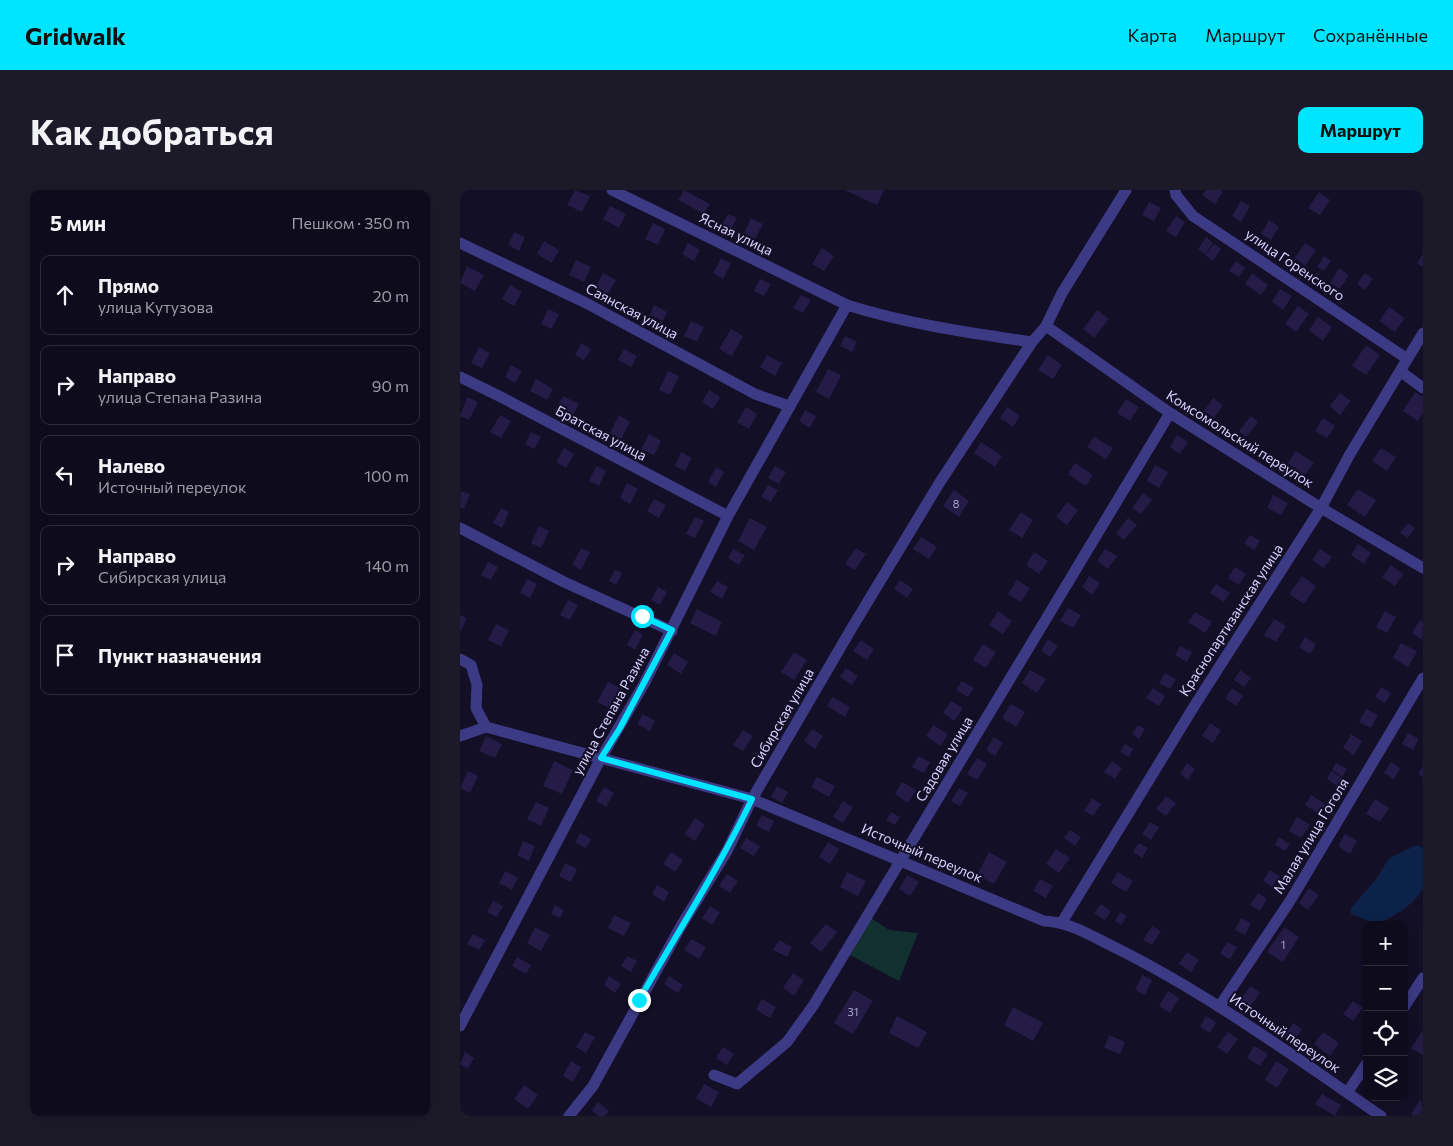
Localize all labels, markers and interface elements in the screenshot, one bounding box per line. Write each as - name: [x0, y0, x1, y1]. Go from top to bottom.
- text: Gridwalk: [25, 21, 126, 50]
- text: Карта: [1128, 24, 1177, 46]
- text: Маршрут: [1205, 24, 1285, 46]
- text: Сохранённые: [1313, 24, 1428, 46]
- button: Маршрут: [1298, 107, 1423, 153]
- text: Как добраться: [30, 109, 274, 152]
- street label: Ясная улица: [697, 208, 776, 259]
- text: 5 мин: [50, 210, 106, 235]
- text: Пешком · 350 m: [292, 213, 410, 232]
- street label: улица Горенского: [1242, 225, 1348, 304]
- text: Прямо: [98, 274, 159, 297]
- street label: Саянская улица: [583, 279, 681, 342]
- icon: ahead: [51, 281, 79, 309]
- text: 20 m: [373, 286, 409, 305]
- text: улица Кутузова: [98, 297, 213, 316]
- text: Направо: [98, 364, 176, 387]
- icon: right: [51, 371, 79, 399]
- text: 90 m: [372, 376, 409, 395]
- street label: Комсомольский переулок: [1163, 386, 1317, 491]
- text: улица Степана Разина: [98, 387, 262, 406]
- street label: Братская улица: [553, 401, 650, 464]
- text: Налево: [98, 454, 165, 477]
- icon: left: [51, 461, 79, 489]
- text: 100 m: [364, 466, 409, 485]
- text: Источный переулок: [98, 477, 247, 496]
- house number: 8: [953, 497, 960, 510]
- street label: Краснопартизанская улица: [1175, 540, 1286, 699]
- text: Направо: [98, 544, 176, 567]
- icon: right: [51, 551, 79, 579]
- text: 140 m: [365, 556, 409, 575]
- text: Сибирская улица: [98, 567, 226, 586]
- route start: [631, 605, 654, 628]
- icon: arrive: [51, 641, 79, 669]
- text: Пункт назначения: [98, 644, 261, 667]
- street label: улица Степана Разина: [568, 644, 653, 778]
- street label: Сибирская улица: [746, 665, 817, 771]
- street label: Садовая улица: [911, 713, 976, 804]
- street label: Малая улица Гоголя: [1269, 775, 1352, 897]
- street label: Источный переулок: [859, 819, 986, 886]
- map controls: [1363, 921, 1408, 1101]
- button: +: [1363, 921, 1408, 966]
- house number: 1: [1281, 938, 1285, 951]
- button: −: [1363, 966, 1408, 1011]
- route end: [628, 989, 651, 1012]
- street label: Источный переулок: [1227, 989, 1344, 1076]
- house number: 31: [848, 1005, 858, 1018]
- button: locate: [1363, 1011, 1408, 1056]
- button: layers: [1363, 1056, 1408, 1101]

